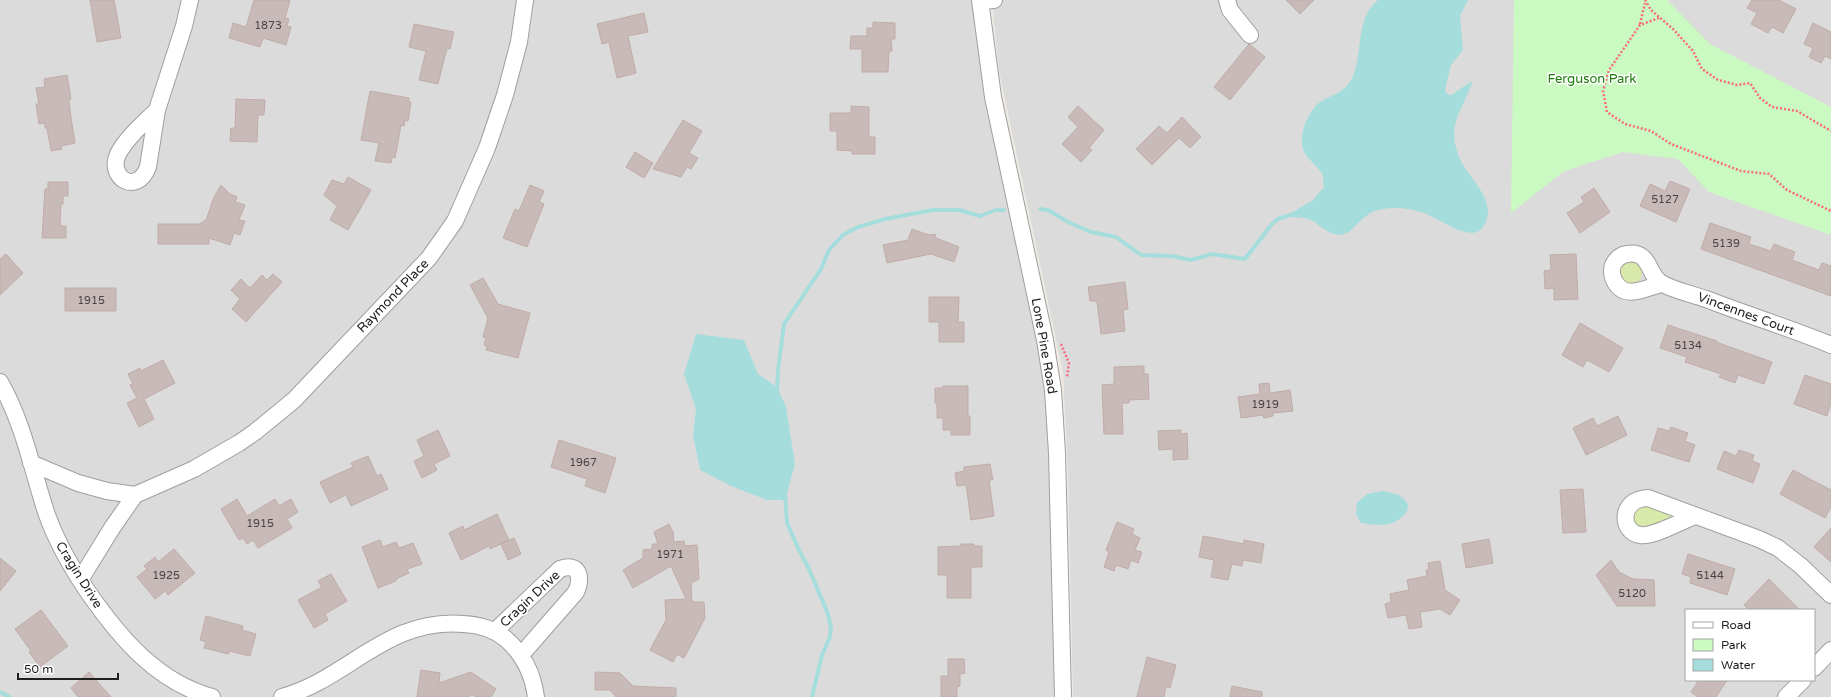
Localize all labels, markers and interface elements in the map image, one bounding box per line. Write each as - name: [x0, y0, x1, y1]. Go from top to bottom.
- house number: 1873: [254, 19, 282, 32]
- park label: Ferguson Park: [1548, 71, 1636, 87]
- house number: 5127: [1651, 193, 1679, 206]
- house number: 5139: [1712, 237, 1740, 250]
- street label: Raymond Place: [354, 256, 432, 336]
- street label: Vincennes Court: [1695, 289, 1797, 339]
- house number: 1915: [77, 294, 105, 307]
- street label: Lone Pine Road: [1028, 297, 1060, 395]
- house number: 5134: [1674, 339, 1702, 352]
- house number: 1919: [1251, 398, 1279, 411]
- house number: 1967: [569, 456, 597, 469]
- house number: 1915: [246, 517, 274, 530]
- street label: Cragin Drive: [52, 539, 106, 611]
- house number: 1971: [656, 548, 684, 561]
- street label: Cragin Drive: [497, 567, 563, 631]
- house number: 1925: [152, 569, 180, 582]
- house number: 5144: [1696, 569, 1724, 582]
- house number: 5120: [1618, 587, 1646, 600]
- legend: [1685, 609, 1815, 681]
- text: Road: [1721, 618, 1751, 632]
- text: Park: [1721, 638, 1747, 652]
- scale bar: [18, 655, 118, 681]
- text: Water: [1721, 658, 1756, 672]
- text: 50 m: [24, 662, 53, 676]

